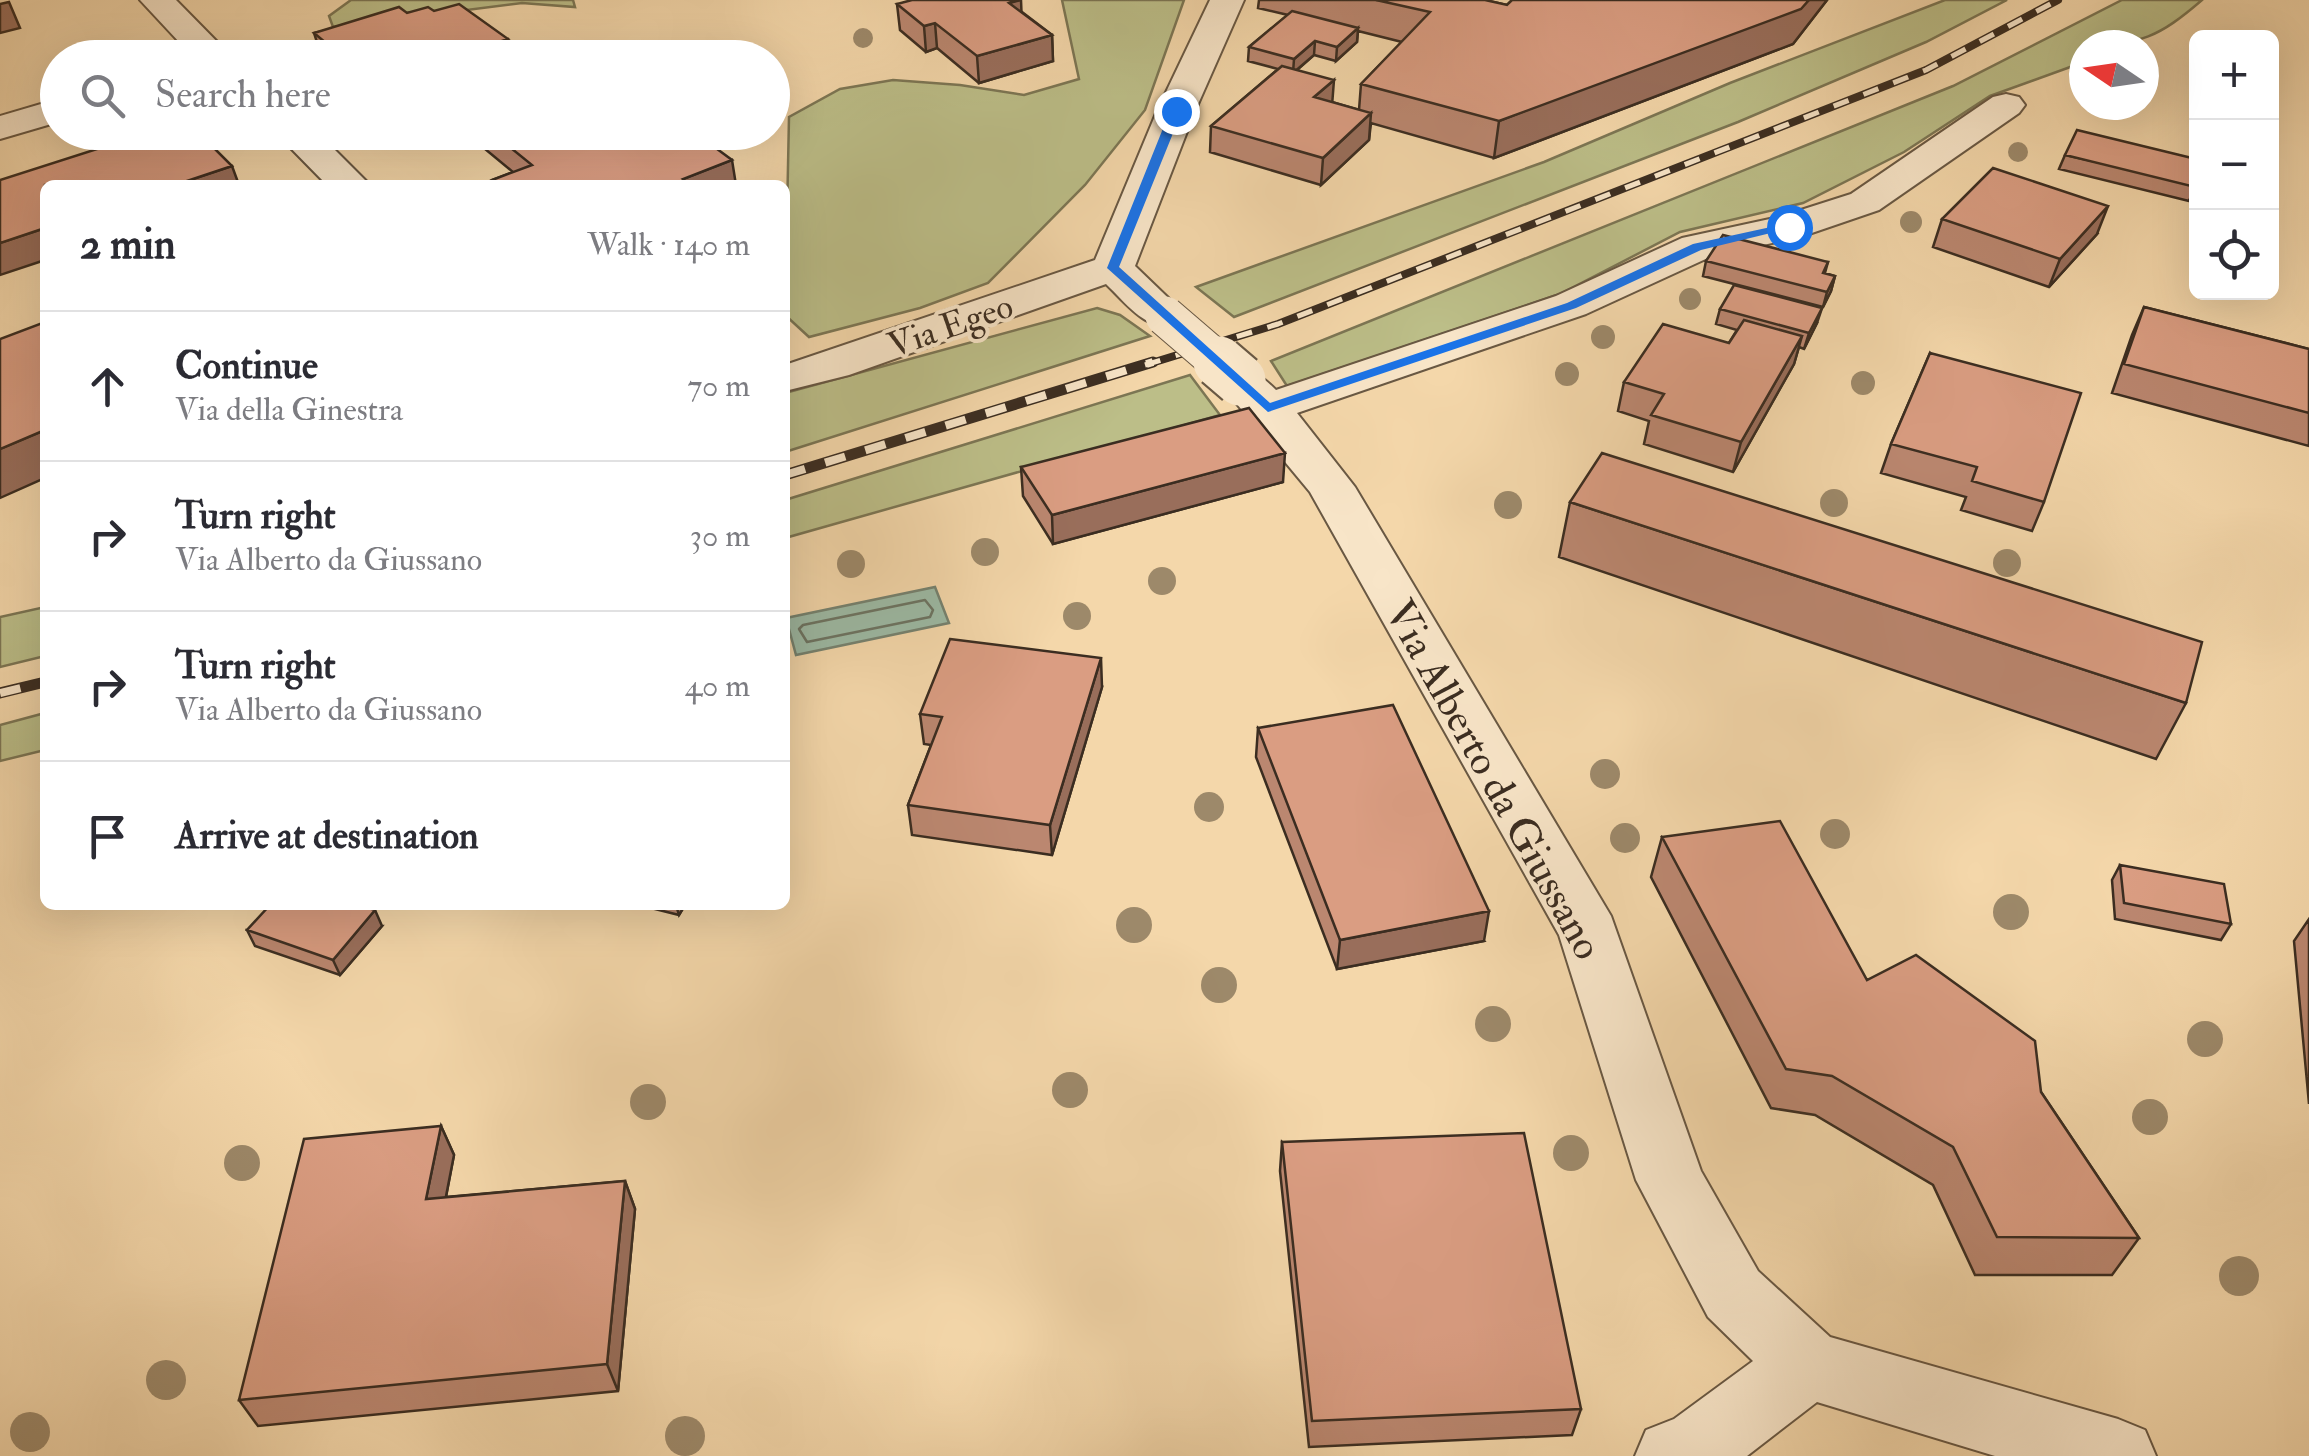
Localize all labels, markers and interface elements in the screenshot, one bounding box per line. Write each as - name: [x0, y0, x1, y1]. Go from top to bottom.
- north arrow: [2069, 30, 2159, 120]
- map controls: [2189, 30, 2279, 300]
- button: +: [2189, 30, 2279, 120]
- search box: [40, 40, 790, 150]
- icon: search: [75, 68, 130, 123]
- text: Search here: [155, 71, 331, 119]
- route end: [1154, 89, 1200, 135]
- button: −: [2189, 120, 2279, 210]
- route start: [1767, 205, 1813, 251]
- button: locate: [2189, 210, 2279, 300]
- text: 2 min: [80, 219, 176, 271]
- text: Walk · 140 m: [587, 225, 750, 265]
- street label: Via Egeo: [882, 284, 1019, 368]
- text: Continue: [175, 342, 318, 390]
- icon: ahead: [80, 359, 135, 414]
- text: 70 m: [687, 366, 750, 406]
- text: Via della Ginestra: [175, 390, 403, 430]
- text: Turn right: [175, 492, 336, 540]
- icon: right: [80, 509, 135, 564]
- text: 30 m: [690, 516, 750, 556]
- text: Via Alberto da Giussano: [175, 540, 482, 580]
- street label: Via Alberto da Giussano: [1373, 591, 1614, 969]
- text: Turn right: [175, 642, 336, 690]
- icon: right: [80, 659, 135, 714]
- text: 40 m: [685, 666, 750, 706]
- text: Via Alberto da Giussano: [175, 690, 482, 730]
- icon: arrive: [80, 809, 135, 864]
- text: Arrive at destination: [175, 812, 479, 860]

